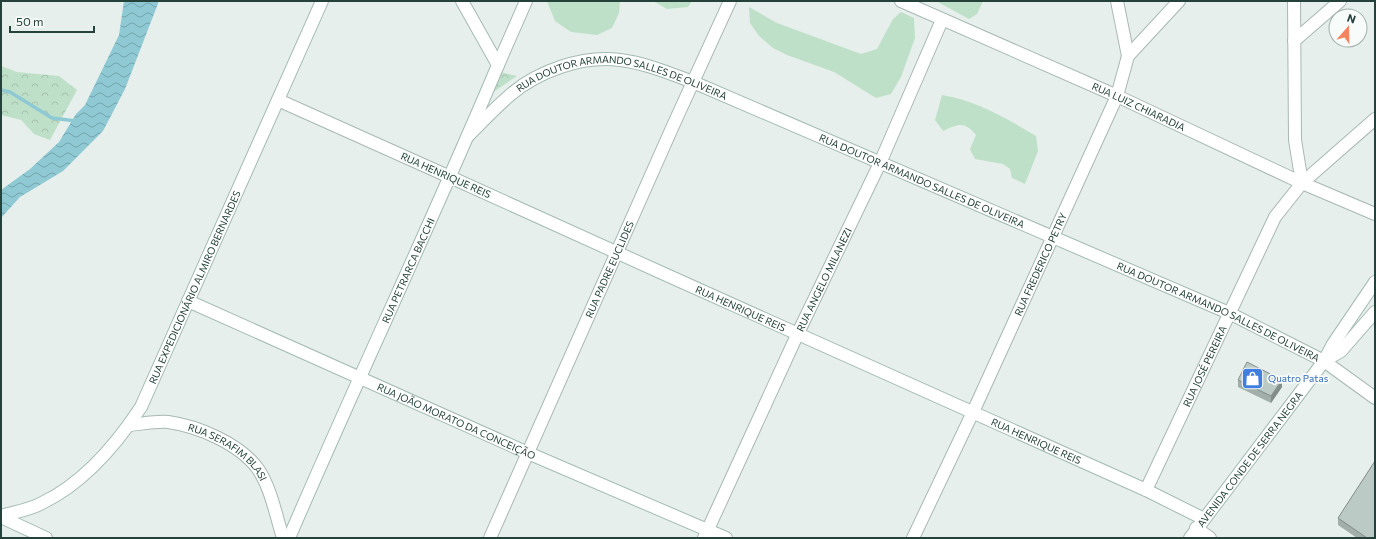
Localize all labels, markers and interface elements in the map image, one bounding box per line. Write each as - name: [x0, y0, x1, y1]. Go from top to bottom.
- scale bar: [10, 8, 94, 34]
- north arrow: [1328, 8, 1368, 48]
- text: N: [1345, 11, 1358, 26]
- text: 50 m: [16, 14, 44, 28]
- text: RUA DOUTOR ARMANDO SALLES DE OLIVEIRA: [514, 53, 729, 102]
- street label: RUA LUIZ CHIARADIA: [1090, 80, 1187, 133]
- street label: RUA DOUTOR ARMANDO SALLES DE OLIVEIRA: [511, 85, 733, 105]
- street label: RUA DOUTOR ARMANDO SALLES DE OLIVEIRA: [818, 131, 1027, 230]
- street label: RUA HENRIQUE REIS: [399, 150, 493, 200]
- street label: RUA EXPEDICIONÁRIO ALMIRO BERNARDES: [146, 188, 243, 386]
- street label: RUA FREDERICO PETRY: [1012, 210, 1069, 318]
- street label: RUA PETRARCA BACCHI: [379, 216, 437, 325]
- street label: RUA PADRE EUCLIDES: [583, 219, 636, 320]
- street label: RUA ANGELO MILANEZI: [794, 226, 854, 333]
- street label: RUA DOUTOR ARMANDO SALLES DE OLIVEIRA: [1115, 259, 1322, 364]
- street label: RUA HENRIQUE REIS: [694, 283, 788, 334]
- street label: RUA JOSÉ PEREIRA: [1180, 323, 1229, 409]
- shop icon: Quatro Patas: [1240, 365, 1266, 391]
- place label: Quatro Patas: [1268, 372, 1329, 384]
- street label: RUA JOÃO MORATO DA CONCEIÇÃO: [375, 380, 537, 462]
- street label: AVENIDA CONDE DE SERRA NEGRA: [1195, 389, 1305, 529]
- street label: RUA HENRIQUE REIS: [989, 415, 1083, 466]
- street label: RUA SERAFIM BLASI: [187, 421, 270, 483]

